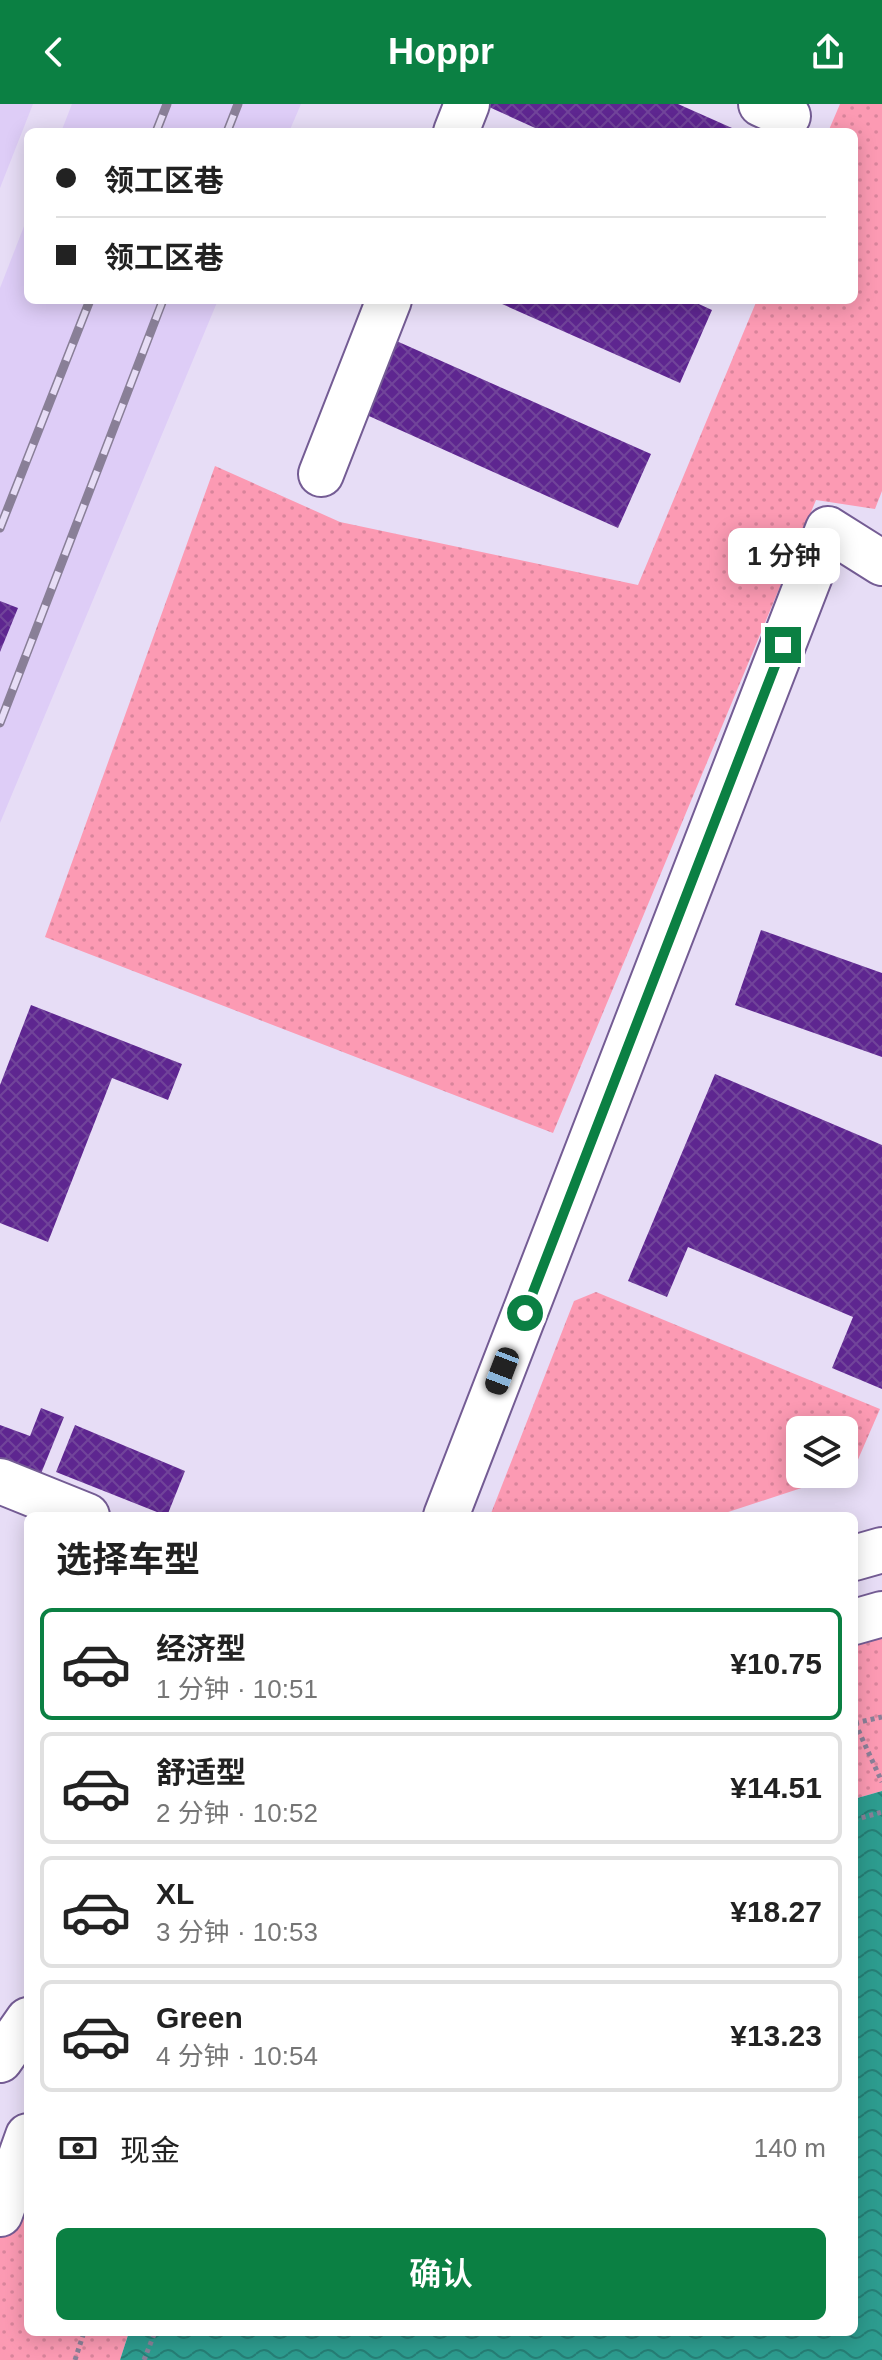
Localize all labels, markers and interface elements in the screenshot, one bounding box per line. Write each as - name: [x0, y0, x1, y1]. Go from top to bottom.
- icon: back: [32, 30, 76, 74]
- icon: share: [806, 30, 850, 74]
- text: Hoppr: [388, 31, 494, 72]
- text: 领工区巷: [104, 164, 224, 197]
- text: 领工区巷: [104, 241, 224, 274]
- callout: 1 分钟: [727, 529, 839, 585]
- text: 1 分钟: [747, 541, 821, 571]
- route end: [765, 627, 801, 663]
- route start: [507, 1295, 543, 1331]
- car: [482, 1344, 522, 1398]
- map controls: [786, 1416, 858, 1488]
- button: layers: [786, 1416, 858, 1488]
- text: 选择车型: [56, 1539, 200, 1580]
- icon: car: [60, 1628, 132, 1700]
- text: 经济型: [156, 1632, 246, 1665]
- text: ¥10.75: [730, 1647, 822, 1680]
- text: 1 分钟 · 10:51: [156, 1674, 318, 1704]
- icon: car: [60, 1752, 132, 1824]
- text: 舒适型: [156, 1756, 246, 1789]
- text: ¥14.51: [730, 1771, 822, 1804]
- text: 2 分钟 · 10:52: [156, 1798, 318, 1828]
- icon: car: [60, 1876, 132, 1948]
- text: XL: [156, 1877, 194, 1910]
- text: ¥18.27: [730, 1895, 822, 1928]
- text: 3 分钟 · 10:53: [156, 1917, 318, 1947]
- icon: car: [60, 2000, 132, 2072]
- text: Green: [156, 2001, 243, 2034]
- text: ¥13.23: [730, 2019, 822, 2052]
- text: 4 分钟 · 10:54: [156, 2041, 318, 2071]
- icon: cash: [56, 2126, 100, 2170]
- text: 140 m: [754, 2133, 826, 2163]
- text: 现金: [120, 2134, 180, 2167]
- button: 确认: [56, 2228, 826, 2320]

